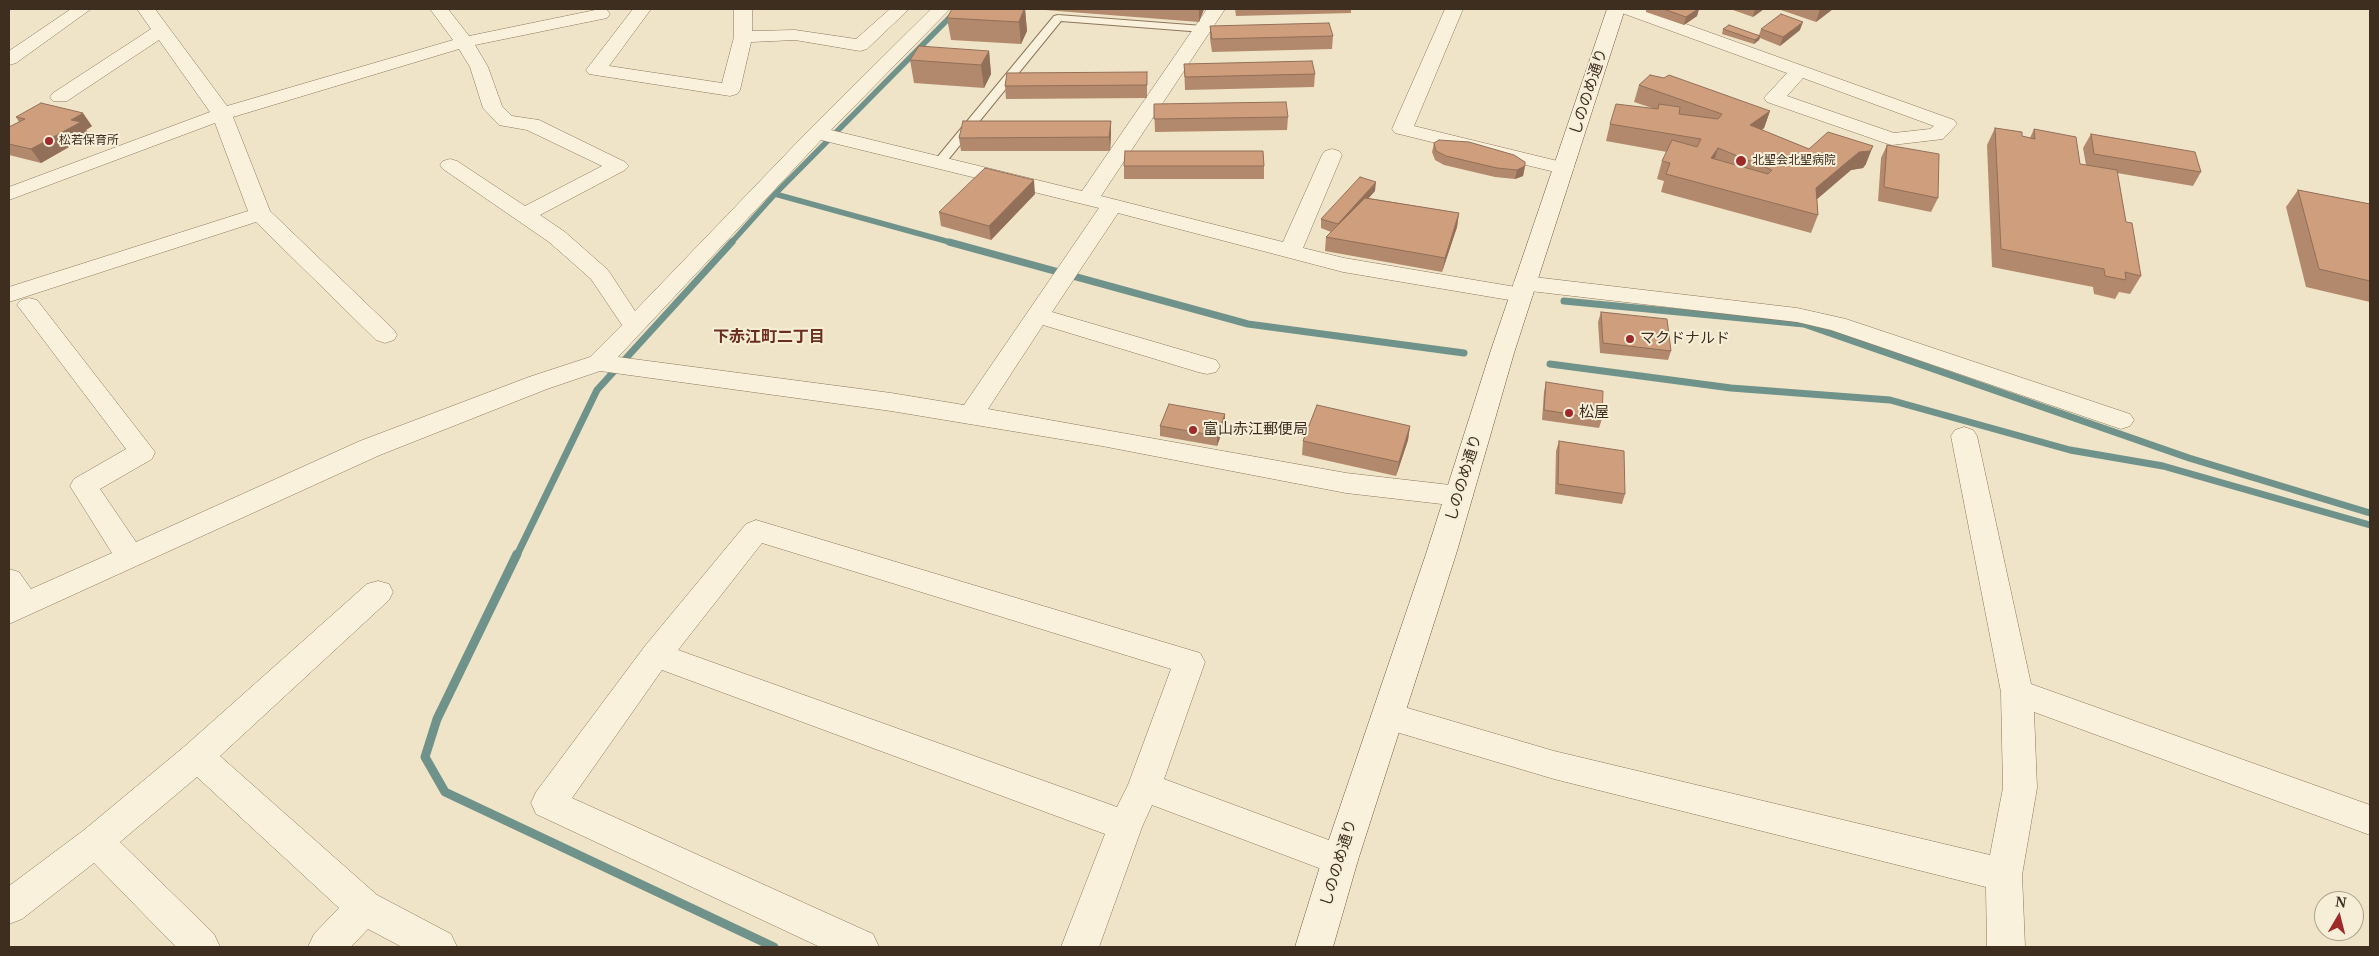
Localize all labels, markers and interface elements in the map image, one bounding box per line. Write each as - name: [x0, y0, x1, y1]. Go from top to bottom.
- street label: しののめ通り: [1567, 46, 1611, 138]
- place label: 松若保育所: [59, 134, 119, 148]
- marker: 松若保育所: [43, 135, 55, 147]
- marker: 北聖会北聖病院: [1734, 154, 1748, 168]
- place label: 北聖会北聖病院: [1752, 154, 1836, 168]
- district label: 下赤江町二丁目: [713, 327, 825, 347]
- place label: マクドナルド: [1640, 330, 1730, 348]
- marker: マクドナルド: [1624, 333, 1636, 345]
- place label: 松屋: [1579, 404, 1609, 422]
- marker: 松屋: [1563, 407, 1575, 419]
- place label: 富山赤江郵便局: [1203, 421, 1308, 439]
- marker: 富山赤江郵便局: [1187, 424, 1199, 436]
- street label: しののめ通り: [1442, 432, 1486, 524]
- street label: しののめ通り: [1317, 817, 1361, 909]
- north arrow: [2314, 891, 2364, 941]
- text: N: [2334, 891, 2348, 912]

